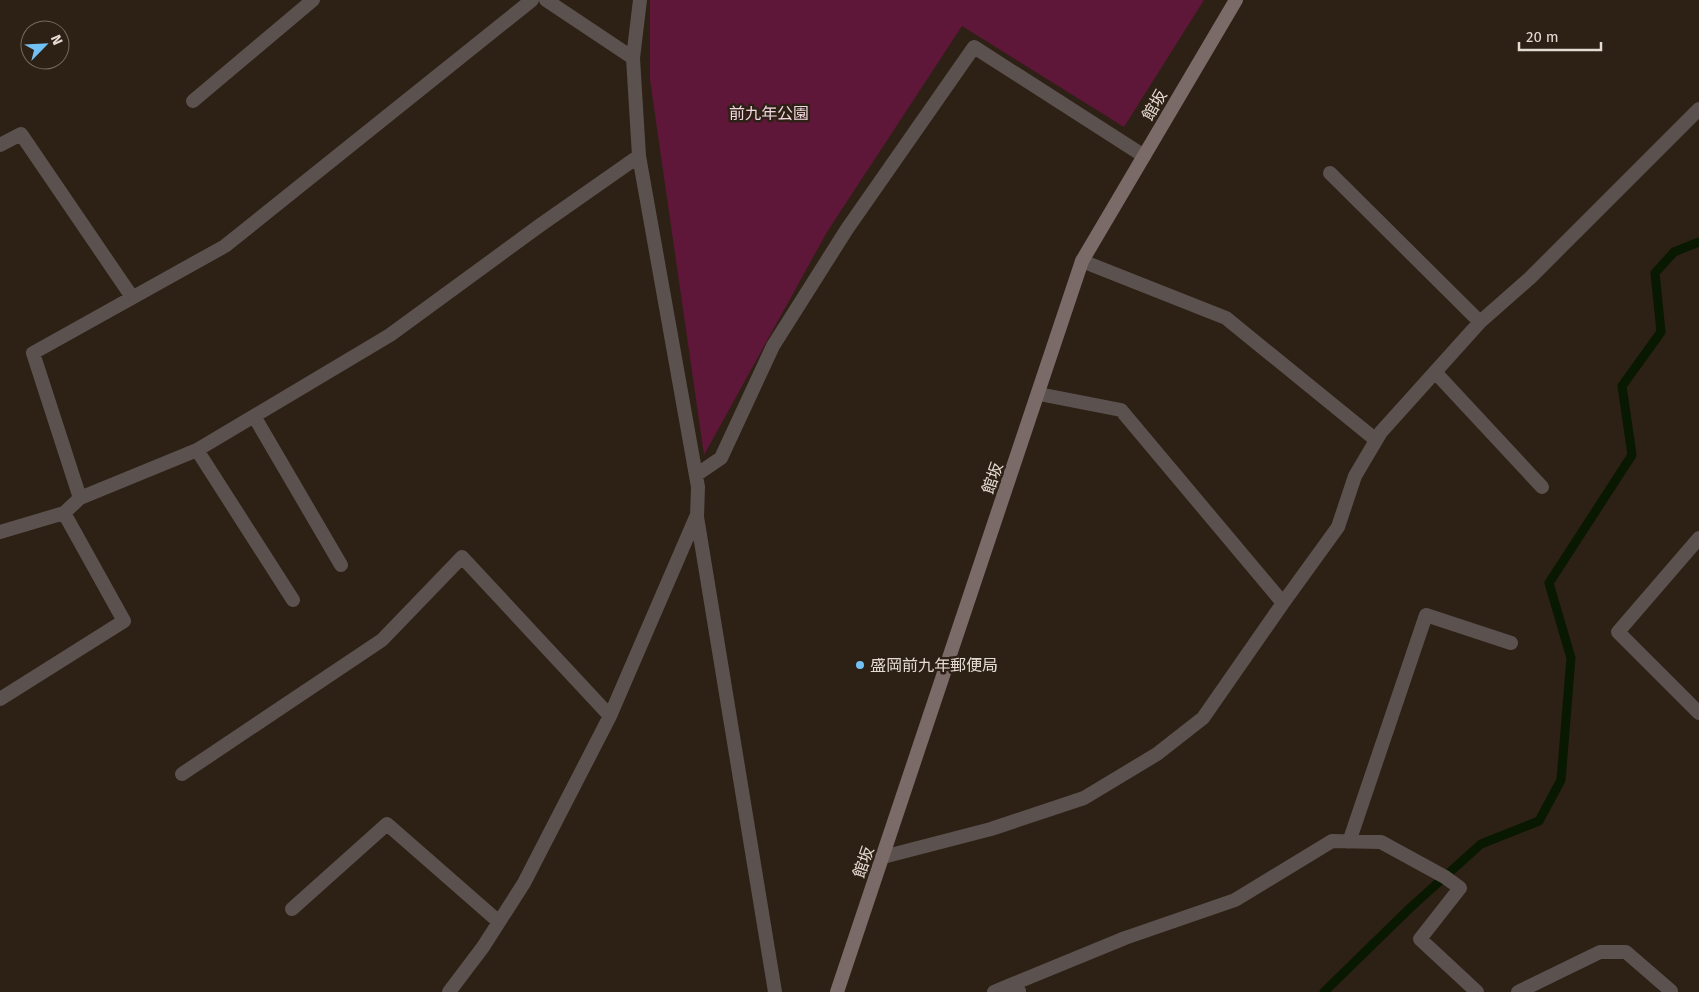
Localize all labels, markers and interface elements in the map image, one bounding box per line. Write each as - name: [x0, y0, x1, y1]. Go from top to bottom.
- north arrow: [20, 20, 70, 70]
- scale bar: [1519, 20, 1602, 52]
- text: 20 m: [1526, 28, 1559, 46]
- text: N: [47, 32, 66, 48]
- street label: 館坂: [1138, 87, 1171, 124]
- park label: 前九年公園: [729, 104, 809, 123]
- street label: 館坂: [978, 460, 1007, 496]
- place label: 盛岡前九年郵便局: [870, 656, 998, 675]
- marker: 盛岡前九年郵便局: [854, 659, 866, 671]
- street label: 館坂: [849, 844, 878, 880]

